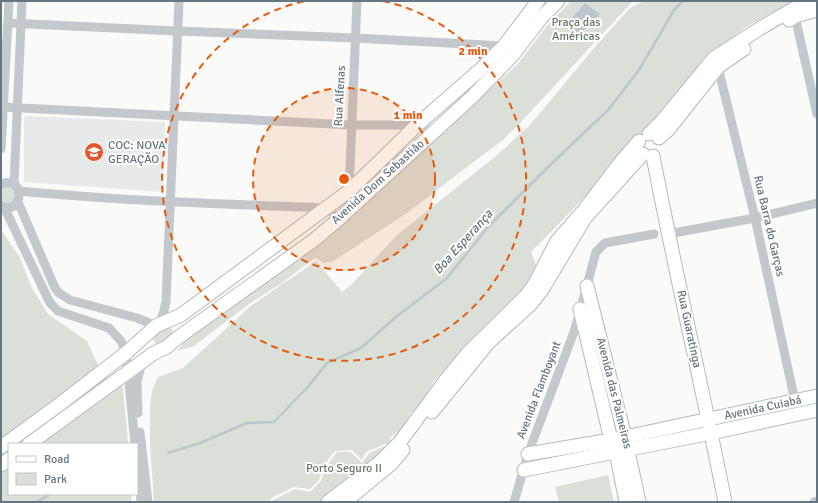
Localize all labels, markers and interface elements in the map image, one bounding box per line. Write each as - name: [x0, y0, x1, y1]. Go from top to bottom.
- park label: Praça das Américas: [551, 15, 601, 44]
- text: 2 min: [459, 44, 488, 59]
- street label: Rua Alfenas: [331, 65, 349, 127]
- text: 1 min: [394, 108, 423, 123]
- street label: Avenida Dom Sebastião: [328, 136, 428, 228]
- place label: COC: NOVA GERAÇÃO: [108, 138, 166, 167]
- school or university icon: COC: NOVA GERAÇÃO: [83, 141, 105, 163]
- centre of rings: [337, 172, 351, 186]
- street label: Rua Barra do Garças: [750, 174, 788, 278]
- water label: Boa Esperança: [430, 206, 497, 278]
- street label: Rua Guaratinga: [673, 289, 705, 369]
- street label: Avenida das Palmeiras: [593, 336, 635, 450]
- street label: Avenida Flamboyant: [513, 339, 565, 441]
- street label: Avenida Cuiabá: [723, 392, 803, 424]
- legend: [8, 443, 138, 495]
- text: Road: [44, 452, 70, 467]
- park label: Porto Seguro II: [306, 461, 382, 476]
- text: Park: [44, 472, 67, 487]

